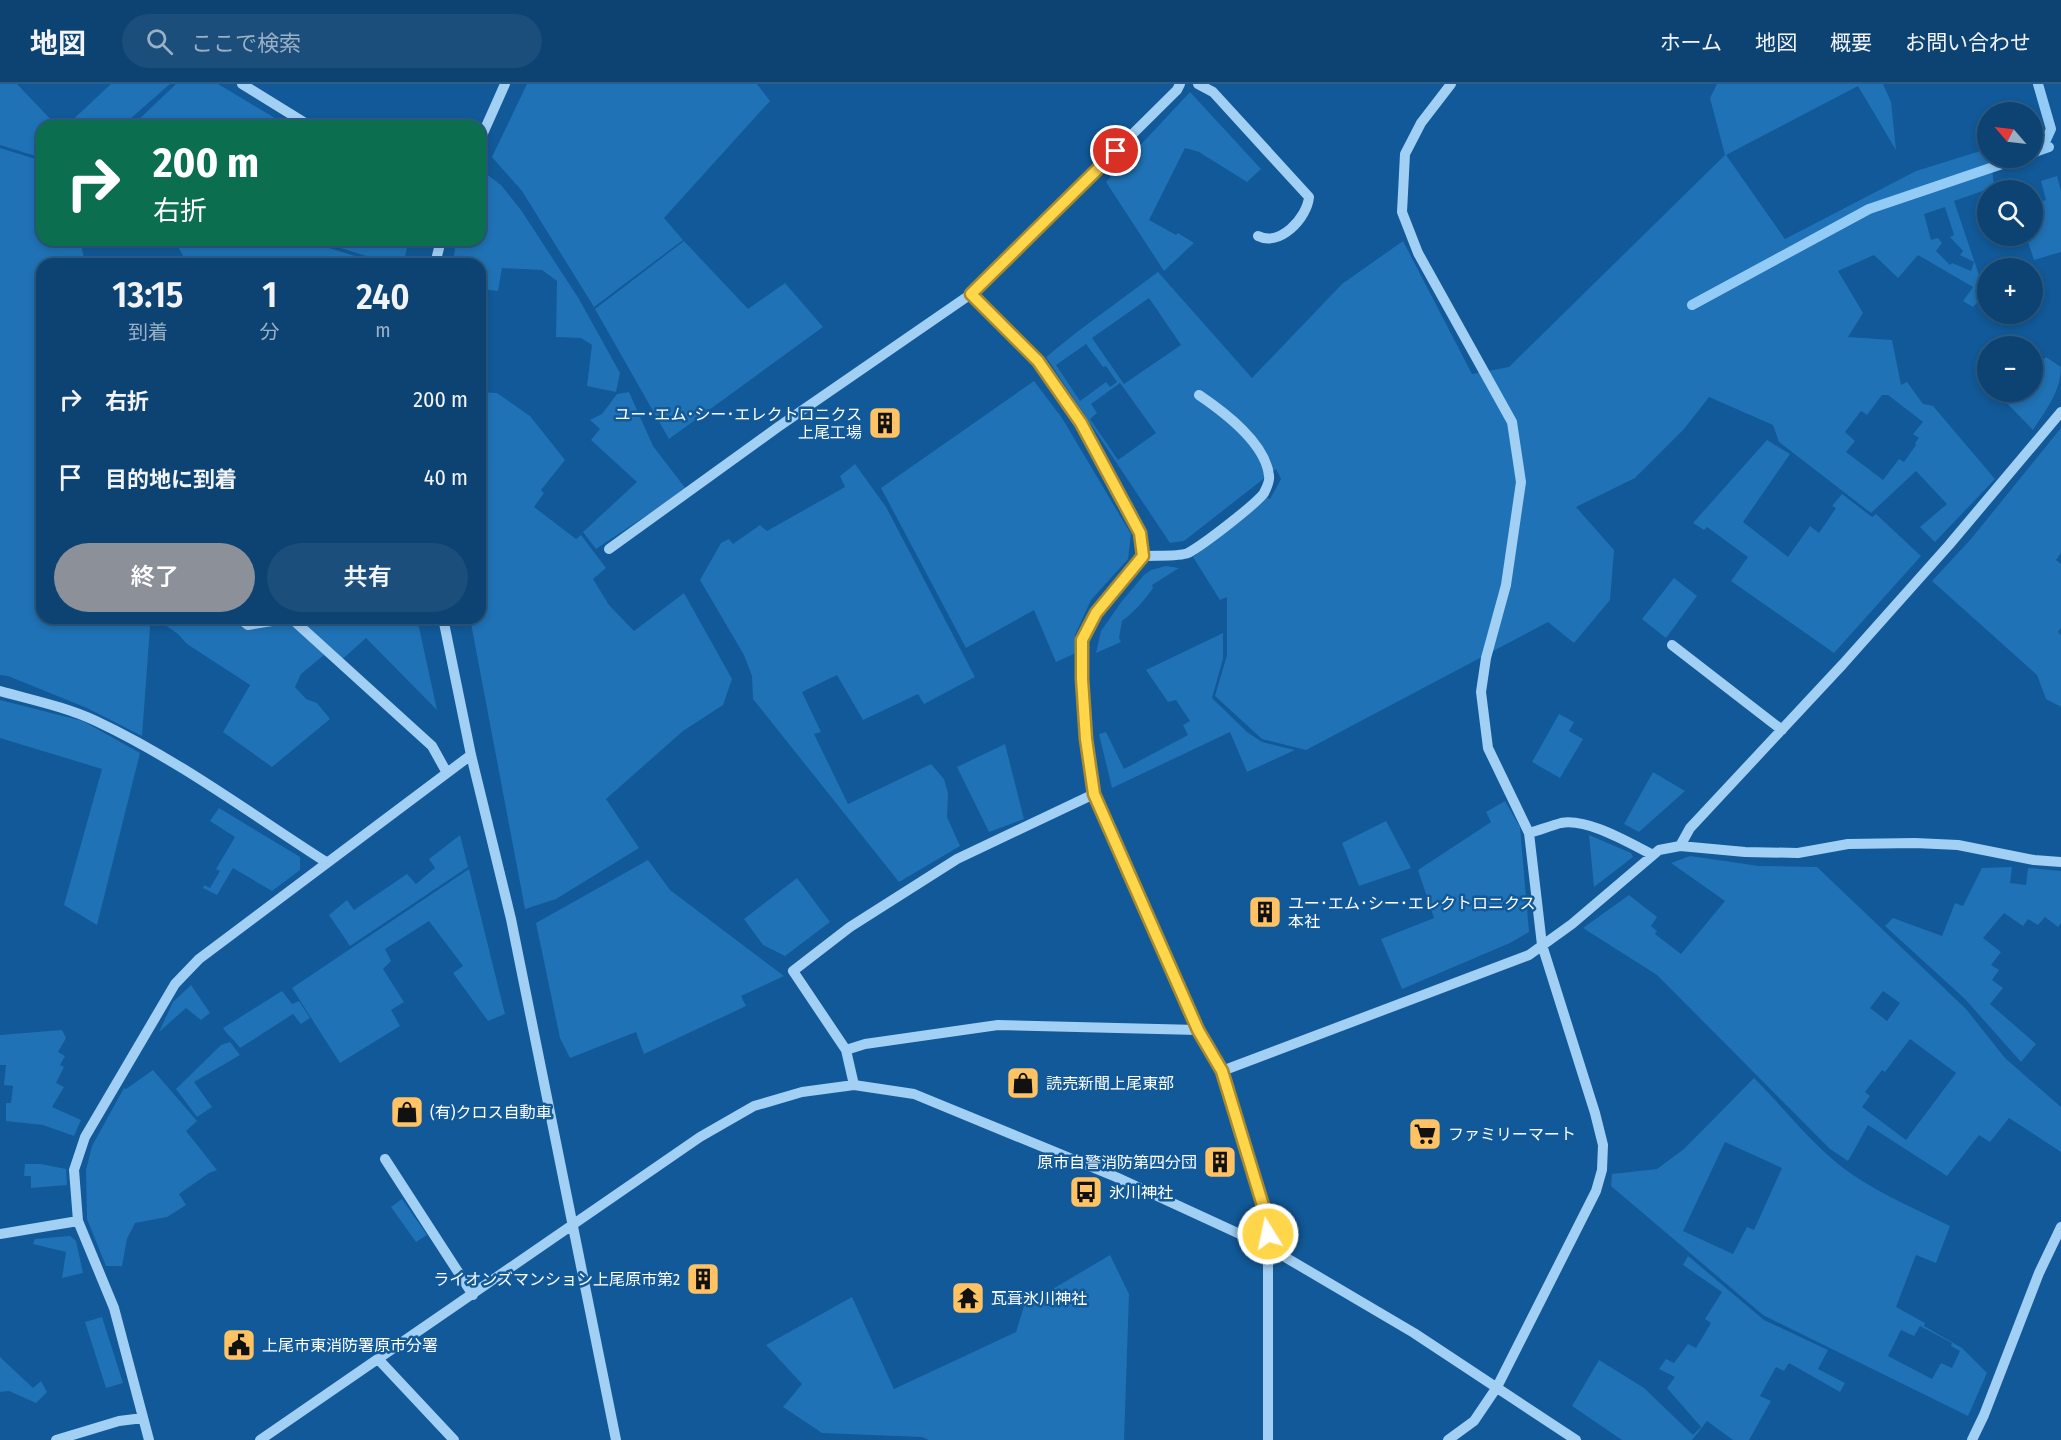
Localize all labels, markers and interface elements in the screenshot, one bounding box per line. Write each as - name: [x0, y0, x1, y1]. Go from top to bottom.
- search box: [122, 14, 542, 68]
- icon: search: [143, 25, 176, 58]
- text: 地図: [30, 27, 86, 60]
- text: ここで検索: [191, 30, 301, 57]
- text: ホーム: [1660, 30, 1722, 56]
- text: 地図: [1755, 30, 1797, 56]
- text: 概要: [1830, 30, 1872, 56]
- text: お問い合わせ: [1905, 30, 2031, 56]
- north arrow: [1977, 102, 2043, 168]
- map controls: [1977, 102, 2043, 402]
- pin: [1090, 125, 1141, 176]
- icon: arrive: [1099, 134, 1132, 167]
- text: 200 m: [153, 138, 259, 188]
- icon: right: [54, 144, 132, 222]
- button: search: [1977, 180, 2043, 246]
- text: 右折: [153, 195, 207, 227]
- button: +: [1977, 258, 2043, 324]
- text: 13:15: [112, 273, 183, 317]
- text: 1: [262, 273, 277, 317]
- text: 240: [356, 275, 410, 319]
- text: m: [375, 318, 391, 342]
- text: 到着: [128, 320, 168, 344]
- text: 分: [260, 320, 280, 344]
- button: −: [1977, 336, 2043, 402]
- icon: right: [54, 383, 87, 416]
- text: 200 m: [413, 386, 468, 413]
- text: 右折: [105, 388, 149, 415]
- place label: ユー･エム･シー･エレクトロニクス 上尾工場: [614, 405, 862, 442]
- building icon: ユー･エム･シー･エレクトロニクス 上尾工場: [867, 405, 903, 441]
- icon: arrive: [54, 461, 87, 494]
- text: 40 m: [424, 464, 468, 491]
- text: 目的地に到着: [105, 466, 237, 493]
- button: 終了: [54, 543, 255, 612]
- button: 共有: [267, 543, 468, 612]
- building icon: ユー･エム･シー･エレクトロニクス 本社: [1247, 894, 1283, 930]
- place label: ユー･エム･シー･エレクトロニクス 本社: [1288, 894, 1536, 931]
- shop icon: 読売新聞上尾東部: [1005, 1065, 1041, 1101]
- place label: 読売新聞上尾東部: [1046, 1074, 1174, 1093]
- shop icon: (有)クロス自動車: [389, 1094, 425, 1130]
- place label: (有)クロス自動車: [430, 1103, 551, 1122]
- supermarket icon: ファミリーマート: [1407, 1116, 1443, 1152]
- place label: ファミリーマート: [1448, 1125, 1576, 1144]
- building icon: 原市自警消防第四分団: [1202, 1144, 1238, 1180]
- place label: 原市自警消防第四分団: [1037, 1153, 1197, 1172]
- bus stop icon: 氷川神社: [1068, 1174, 1104, 1210]
- place label: 氷川神社: [1109, 1183, 1173, 1202]
- position arrow: [1236, 1202, 1300, 1266]
- building icon: ライオンズマンション上尾原市第2: [685, 1261, 721, 1297]
- place label: ライオンズマンション上尾原市第2: [433, 1270, 680, 1289]
- temple icon: 瓦葺氷川神社: [950, 1280, 986, 1316]
- place label: 瓦葺氷川神社: [991, 1289, 1087, 1308]
- public building icon: 上尾市東消防署原市分署: [221, 1327, 257, 1363]
- place label: 上尾市東消防署原市分署: [262, 1336, 438, 1355]

